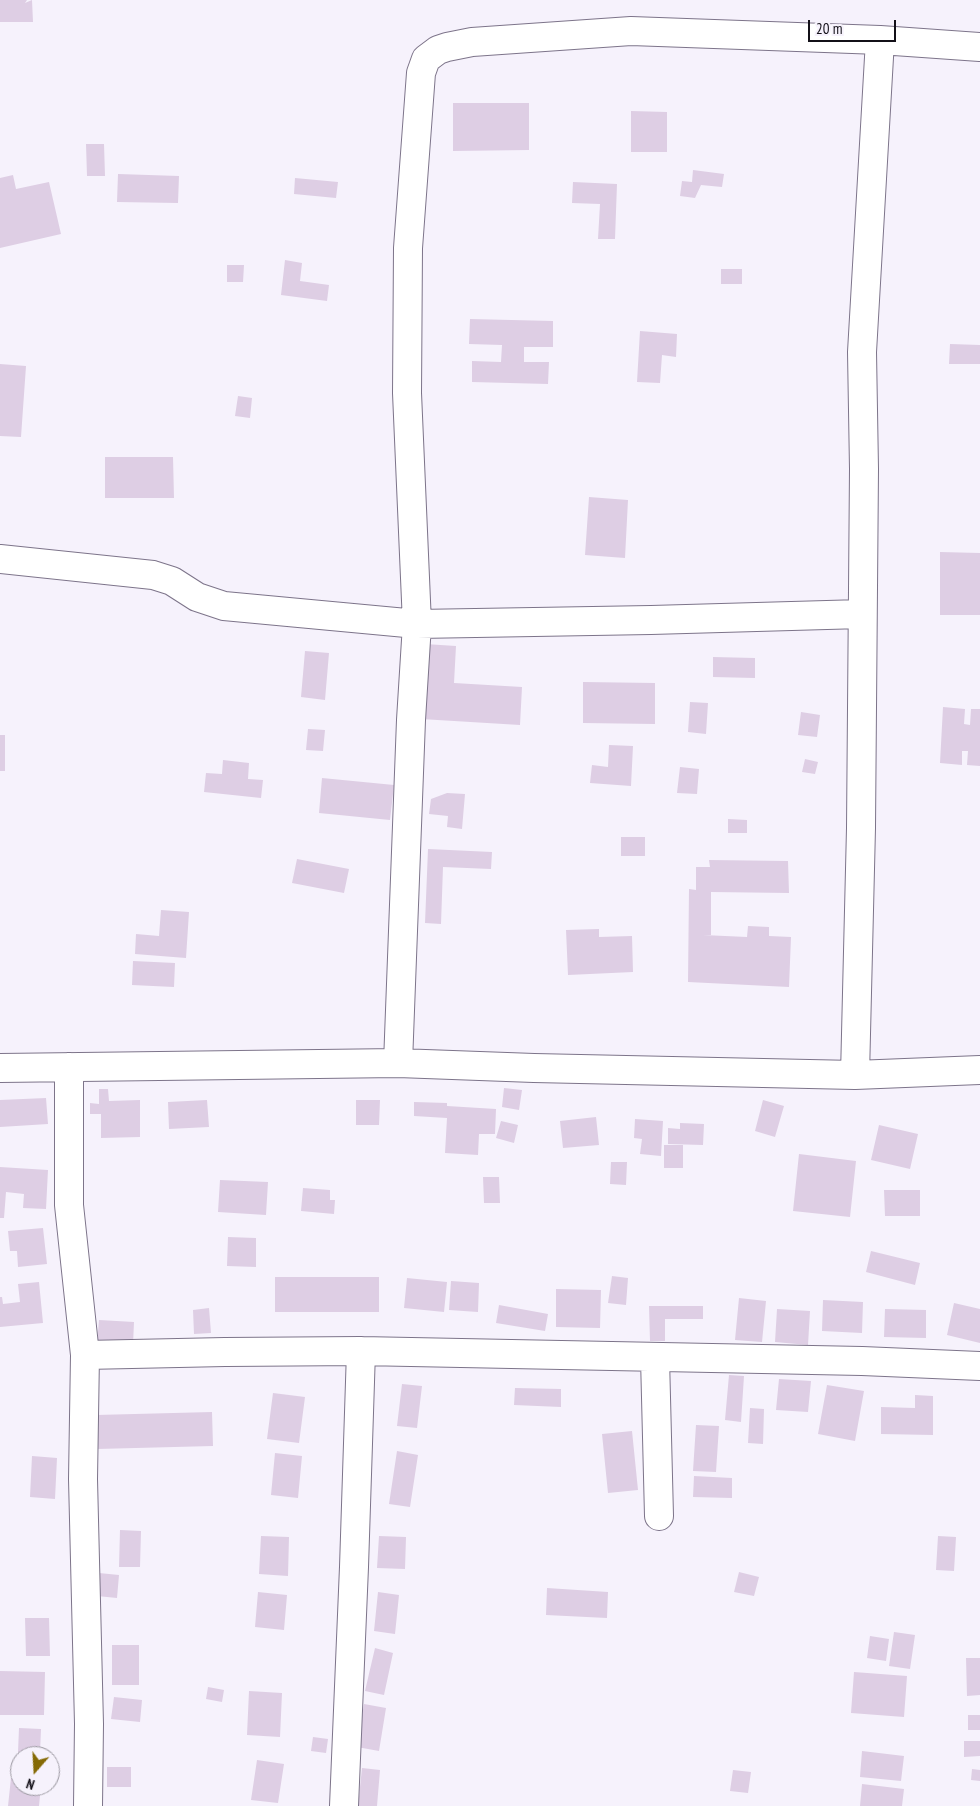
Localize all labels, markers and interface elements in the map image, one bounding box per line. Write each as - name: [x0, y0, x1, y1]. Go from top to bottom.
- scale bar: [810, 10, 898, 42]
- text: 20 m: [816, 19, 842, 38]
- north arrow: [10, 1746, 60, 1796]
- text: N: [24, 1774, 37, 1794]

